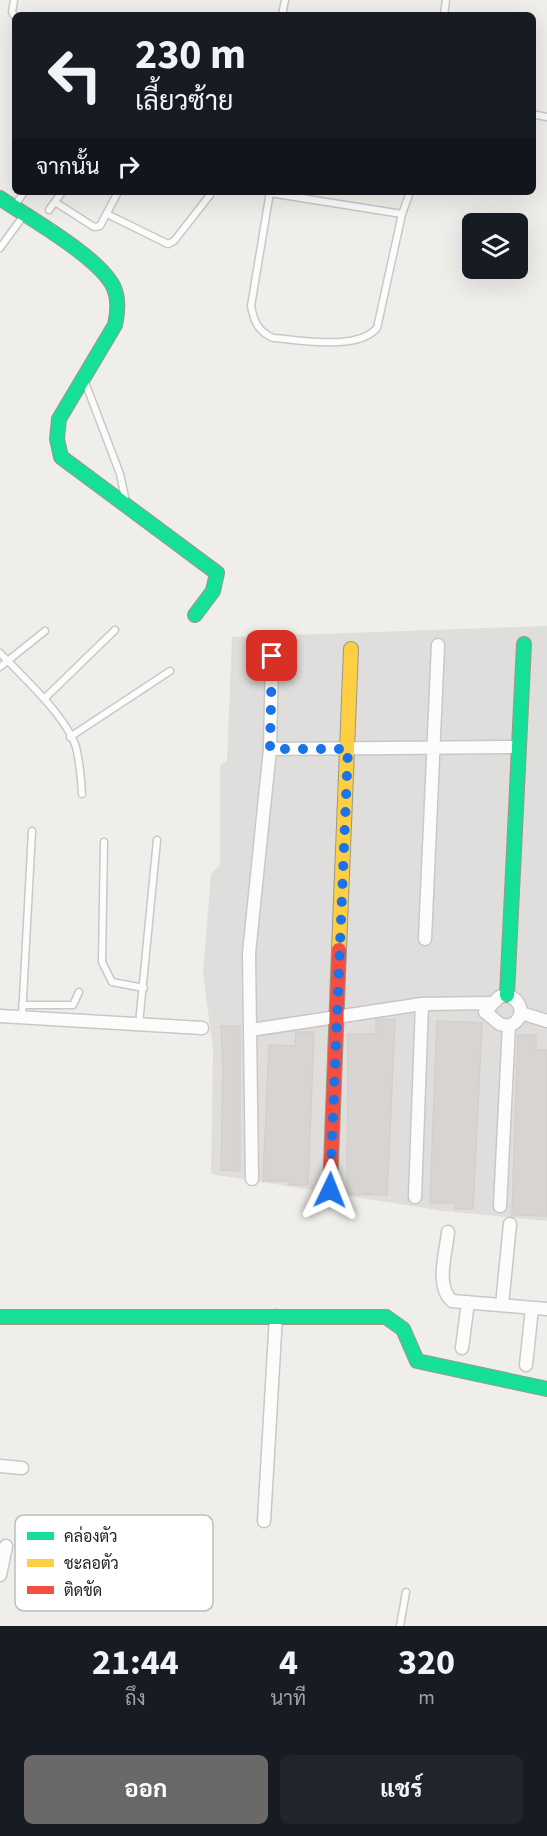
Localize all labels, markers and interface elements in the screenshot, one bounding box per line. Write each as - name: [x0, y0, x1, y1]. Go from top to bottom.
- text: 230 m: [135, 25, 246, 85]
- icon: left: [36, 36, 114, 114]
- text: เลี้ยวซ้าย: [135, 82, 233, 121]
- icon: right: [112, 150, 145, 183]
- text: จากนั้น: [36, 151, 100, 183]
- map controls: [462, 213, 528, 279]
- button: layers: [462, 213, 528, 279]
- pin: [246, 630, 297, 681]
- icon: arrive: [255, 639, 288, 672]
- position arrow: [298, 1158, 362, 1222]
- legend: [15, 1515, 213, 1611]
- text: คล่องตัว: [64, 1526, 118, 1548]
- text: ชะลอตัว: [64, 1553, 119, 1575]
- text: ติดขัด: [64, 1580, 102, 1602]
- text: 21:44: [92, 1637, 179, 1688]
- text: 4: [279, 1637, 298, 1688]
- text: 320: [398, 1637, 455, 1688]
- text: m: [418, 1684, 435, 1712]
- text: ถึง: [125, 1685, 146, 1713]
- text: นาที: [271, 1685, 306, 1713]
- button: ออก: [24, 1755, 268, 1824]
- button: แชร์: [280, 1755, 523, 1824]

